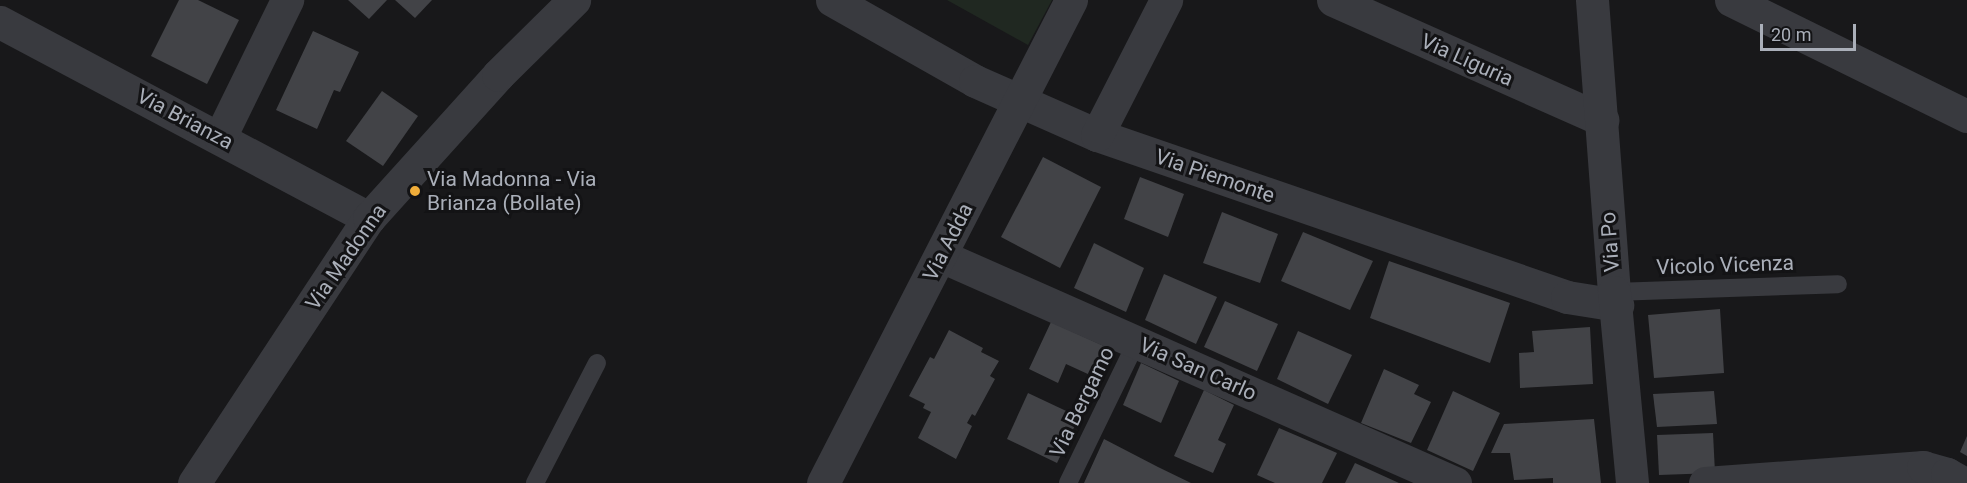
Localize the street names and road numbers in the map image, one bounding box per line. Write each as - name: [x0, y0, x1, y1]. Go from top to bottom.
- street label: Via Liguria: [1417, 28, 1517, 92]
- street label: Via Brianza: [133, 83, 237, 155]
- street label: Via Piemonte: [1152, 144, 1278, 208]
- street label: Via Madonna: [300, 199, 392, 315]
- street label: Via Adda: [918, 199, 978, 285]
- street label: Via Po: [1595, 211, 1625, 273]
- street label: Vicolo Vicenza: [1656, 250, 1794, 280]
- street label: Via San Carlo: [1136, 332, 1260, 406]
- street label: Via Bergamo: [1044, 343, 1120, 461]

